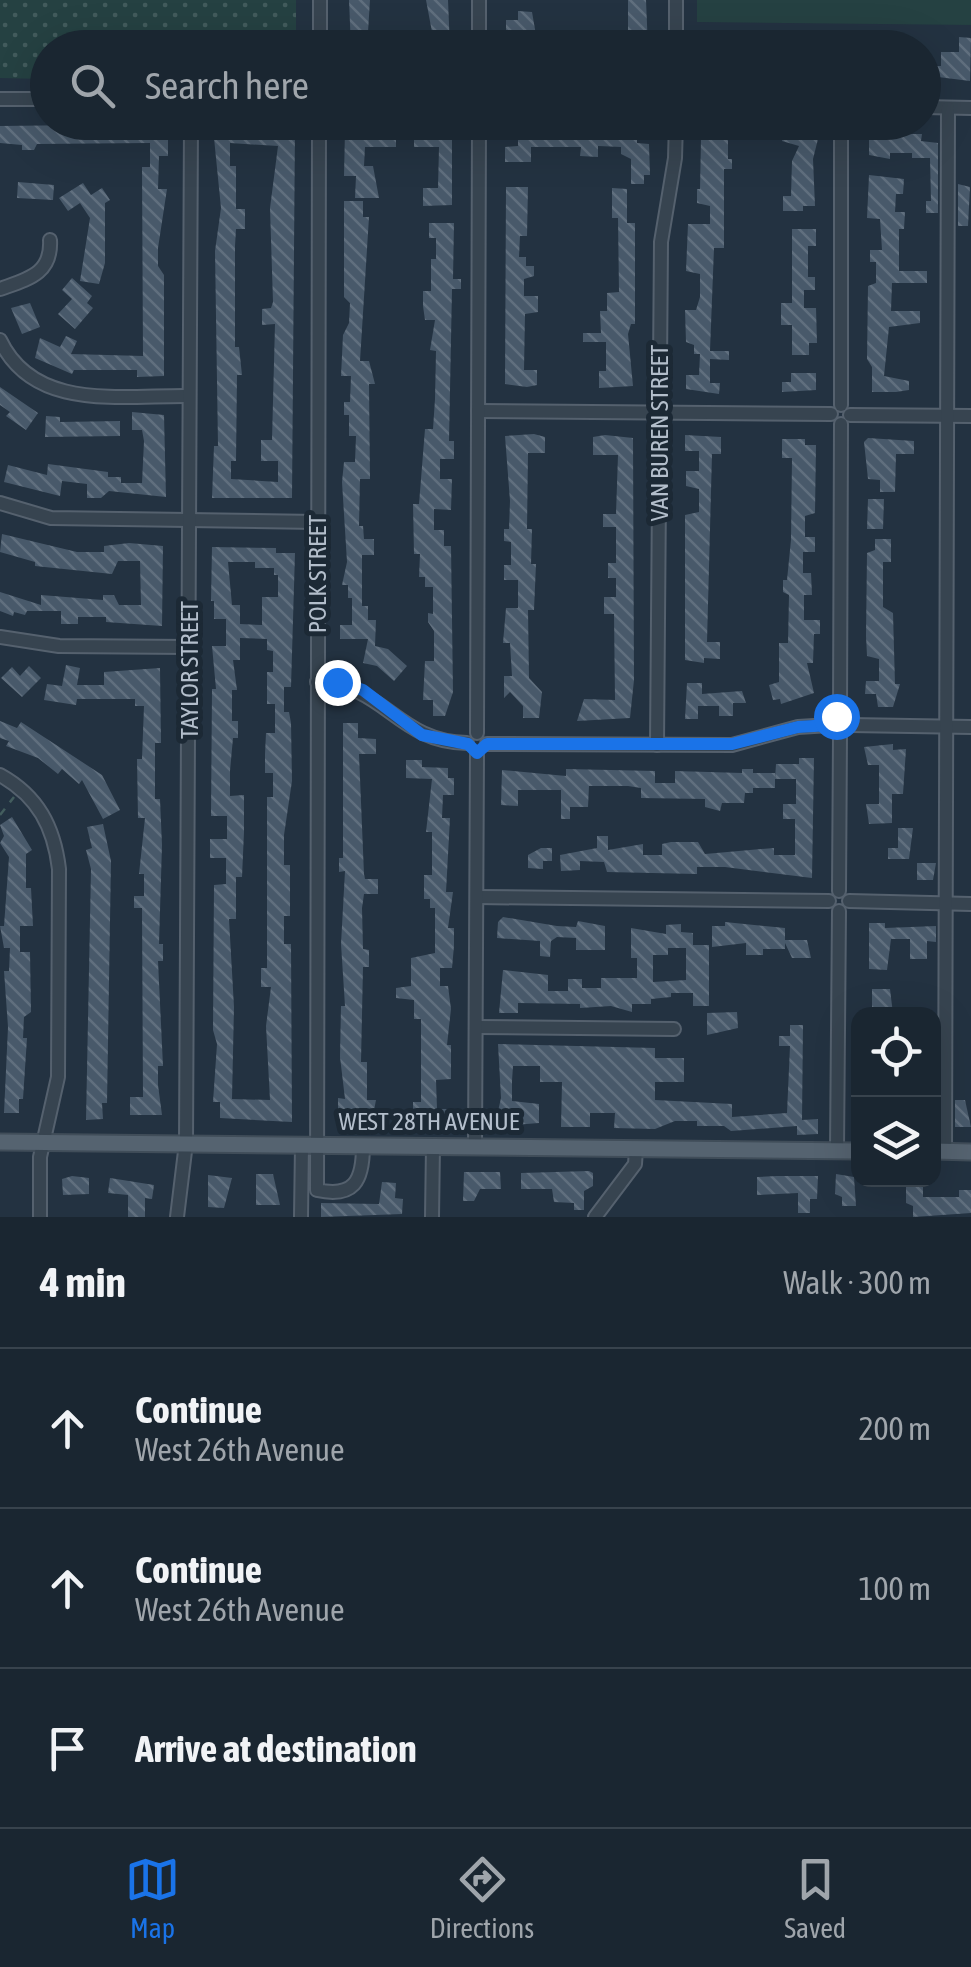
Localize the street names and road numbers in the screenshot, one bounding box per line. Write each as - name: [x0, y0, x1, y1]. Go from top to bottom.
- street label: VAN BUREN STREET: [645, 345, 673, 521]
- street label: POLK STREET: [303, 515, 331, 633]
- street label: TAYLOR STREET: [175, 601, 203, 739]
- street label: WEST 28TH AVENUE: [339, 1107, 520, 1135]

